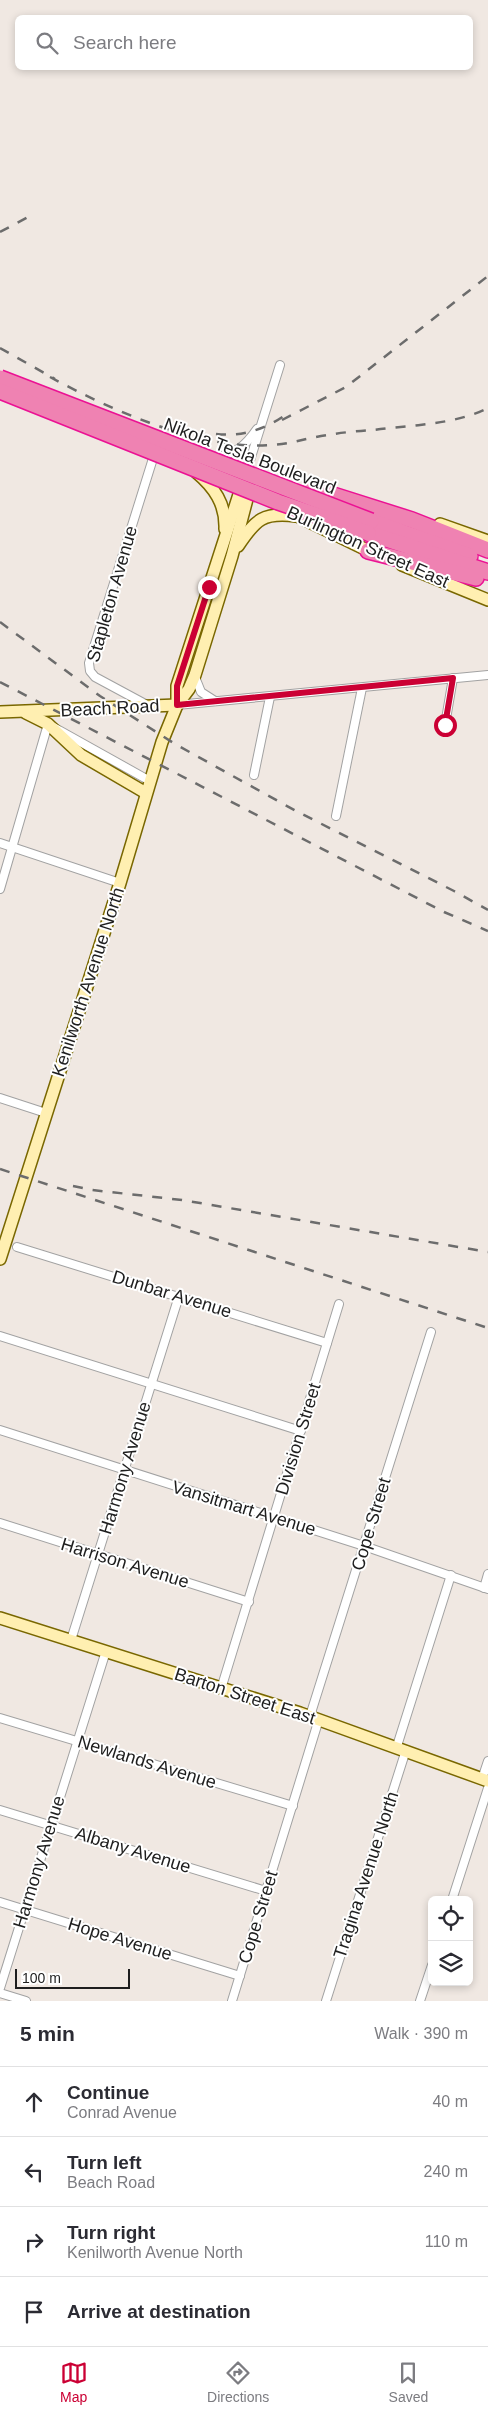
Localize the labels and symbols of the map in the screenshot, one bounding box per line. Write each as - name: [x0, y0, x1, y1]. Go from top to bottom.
- street label: Nikola Tesla Boulevard: [161, 414, 339, 498]
- street label: Burlington Street East: [284, 502, 452, 592]
- street label: Stapleton Avenue: [83, 524, 141, 664]
- route end: [198, 576, 221, 599]
- street label: Beach Road: [60, 695, 160, 721]
- route start: [434, 714, 457, 737]
- street label: Kenilworth Avenue North: [48, 885, 128, 1079]
- street label: Dunbar Avenue: [110, 1266, 234, 1322]
- street label: Division Street: [271, 1381, 325, 1497]
- street label: Harmony Avenue: [95, 1399, 155, 1537]
- street label: Cope Street: [347, 1475, 395, 1573]
- street label: Vansitmart Avenue: [170, 1477, 318, 1539]
- street label: Harrison Avenue: [59, 1534, 191, 1592]
- street label: Barton Street East: [172, 1664, 318, 1728]
- street label: Newlands Avenue: [75, 1731, 219, 1793]
- street label: Tragina Avenue North: [330, 1789, 402, 1961]
- street label: Harmony Avenue: [9, 1793, 69, 1931]
- street label: Albany Avenue: [73, 1823, 193, 1877]
- street label: Cope Street: [234, 1868, 282, 1966]
- street label: Hope Avenue: [66, 1914, 174, 1964]
- scale bar: [15, 1966, 130, 1989]

